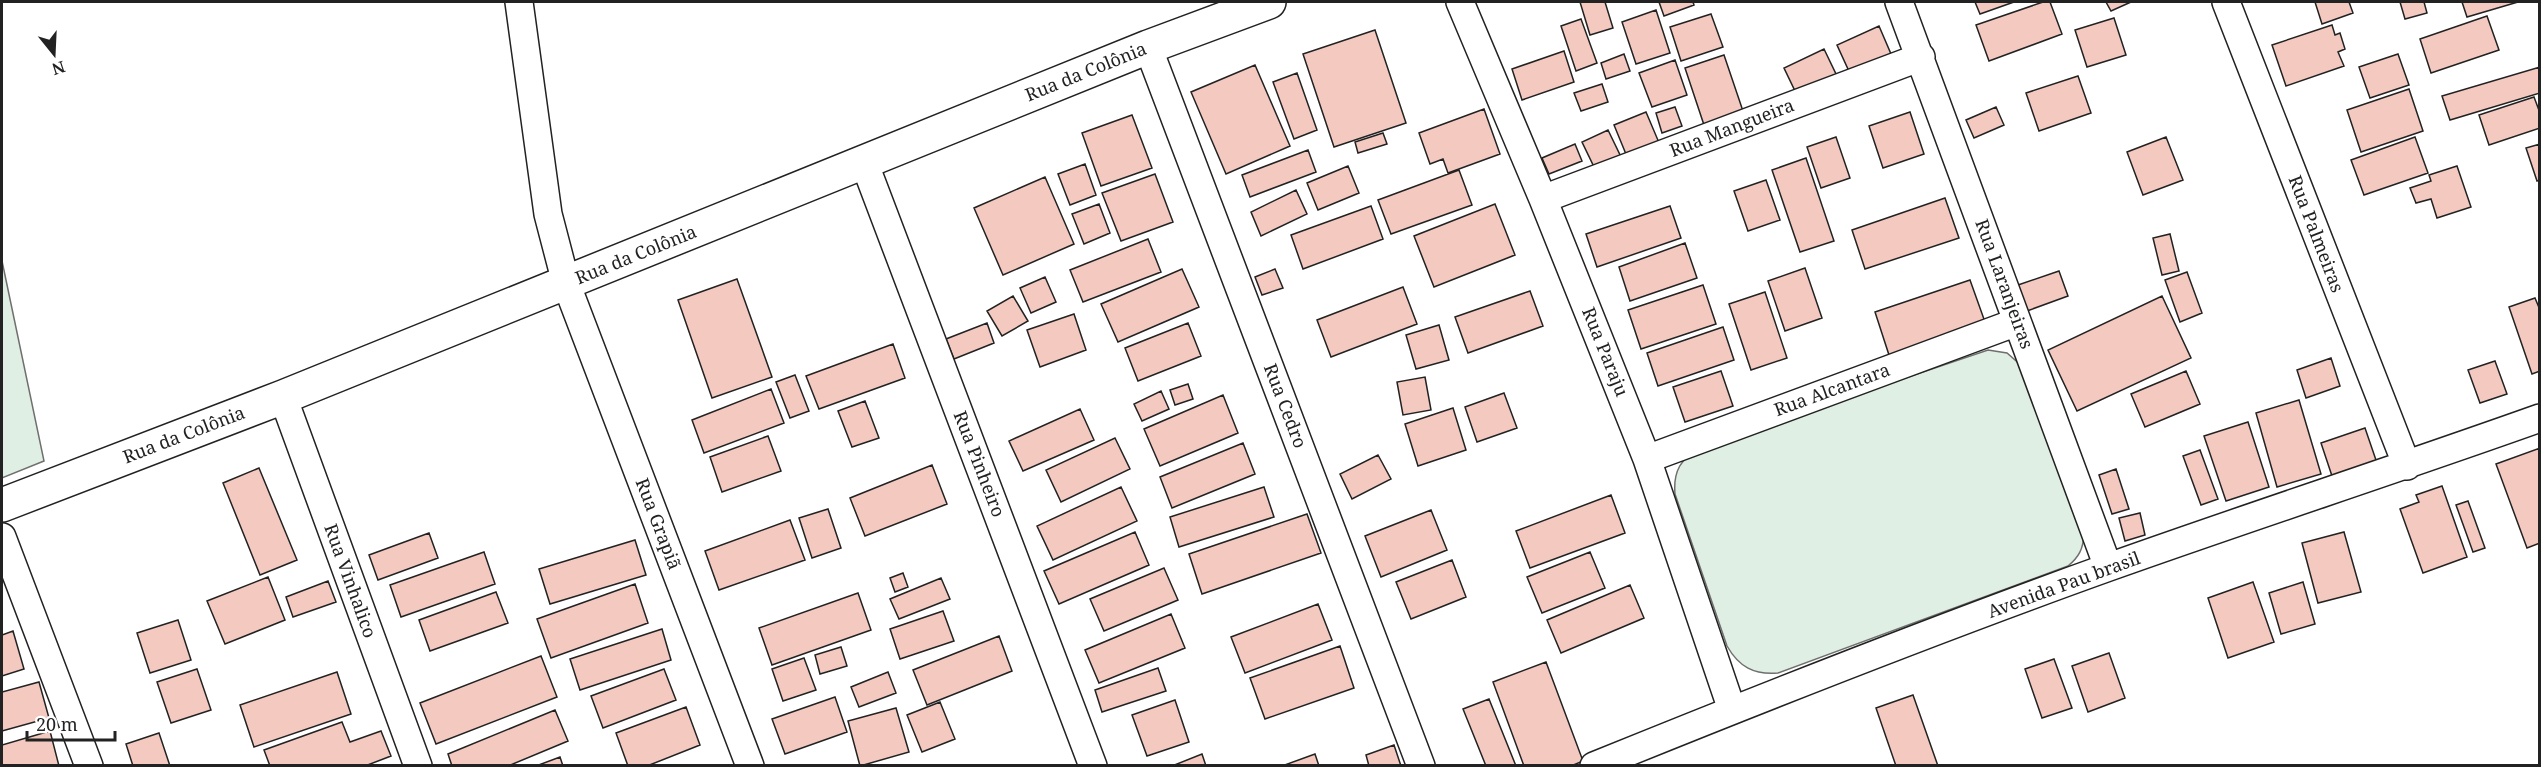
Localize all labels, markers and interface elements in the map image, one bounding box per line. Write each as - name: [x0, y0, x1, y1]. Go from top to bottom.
- north arrow: [24, 24, 84, 84]
- street label: Rua da Colônia: [1021, 36, 1150, 106]
- text: N: [49, 56, 68, 81]
- street label: Rua Mangueira: [1666, 92, 1797, 162]
- street label: Rua Palmeiras: [2284, 172, 2350, 296]
- street label: Rua Laranjeiras: [1970, 215, 2040, 352]
- street label: Rua da Colônia: [571, 219, 700, 289]
- street label: Rua Paraju: [1577, 303, 1635, 400]
- street label: Rua Alcantara: [1770, 357, 1893, 421]
- street label: Rua Cedro: [1259, 360, 1313, 451]
- street label: Rua da Colônia: [119, 400, 248, 468]
- street label: Rua Pinheiro: [949, 407, 1011, 520]
- street label: Rua Grapiã: [631, 474, 687, 573]
- street label: Rua Vinhalico: [319, 520, 383, 641]
- street label: Avenida Pau brasil: [1984, 545, 2144, 623]
- scale bar: [27, 704, 116, 742]
- text: 20 m: [36, 712, 78, 736]

